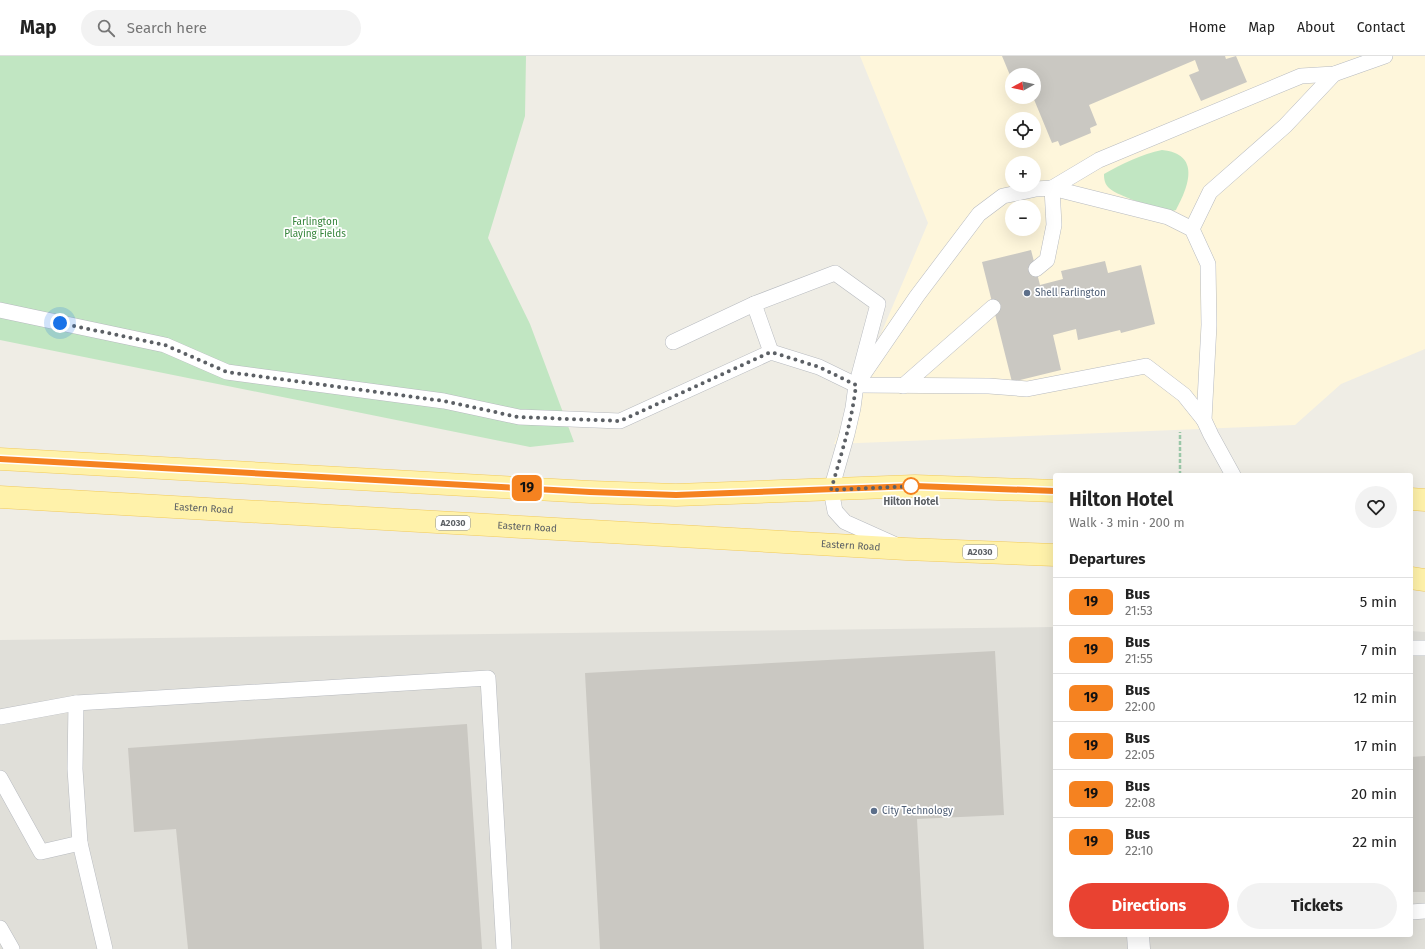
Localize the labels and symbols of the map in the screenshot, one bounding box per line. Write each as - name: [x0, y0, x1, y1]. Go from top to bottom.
- north arrow: [1005, 68, 1041, 104]
- park label: Farlington Playing Fields: [284, 216, 346, 240]
- place label: Shell Farlington: [1035, 287, 1106, 299]
- marker: Shell Farlington: [1022, 288, 1032, 298]
- your location: [50, 313, 70, 333]
- line badge: 19: [509, 475, 545, 501]
- marker: Hilton Hotel: [902, 477, 920, 495]
- place label: Hilton Hotel: [884, 496, 938, 508]
- street label: Eastern Road: [174, 501, 234, 516]
- road number: A2030: [436, 516, 470, 530]
- street label: Eastern Road: [497, 520, 557, 535]
- street label: Eastern Road: [820, 538, 881, 554]
- road number: A2030: [963, 545, 997, 559]
- place label: City Technology: [882, 805, 953, 817]
- marker: City Technology: [869, 806, 879, 816]

